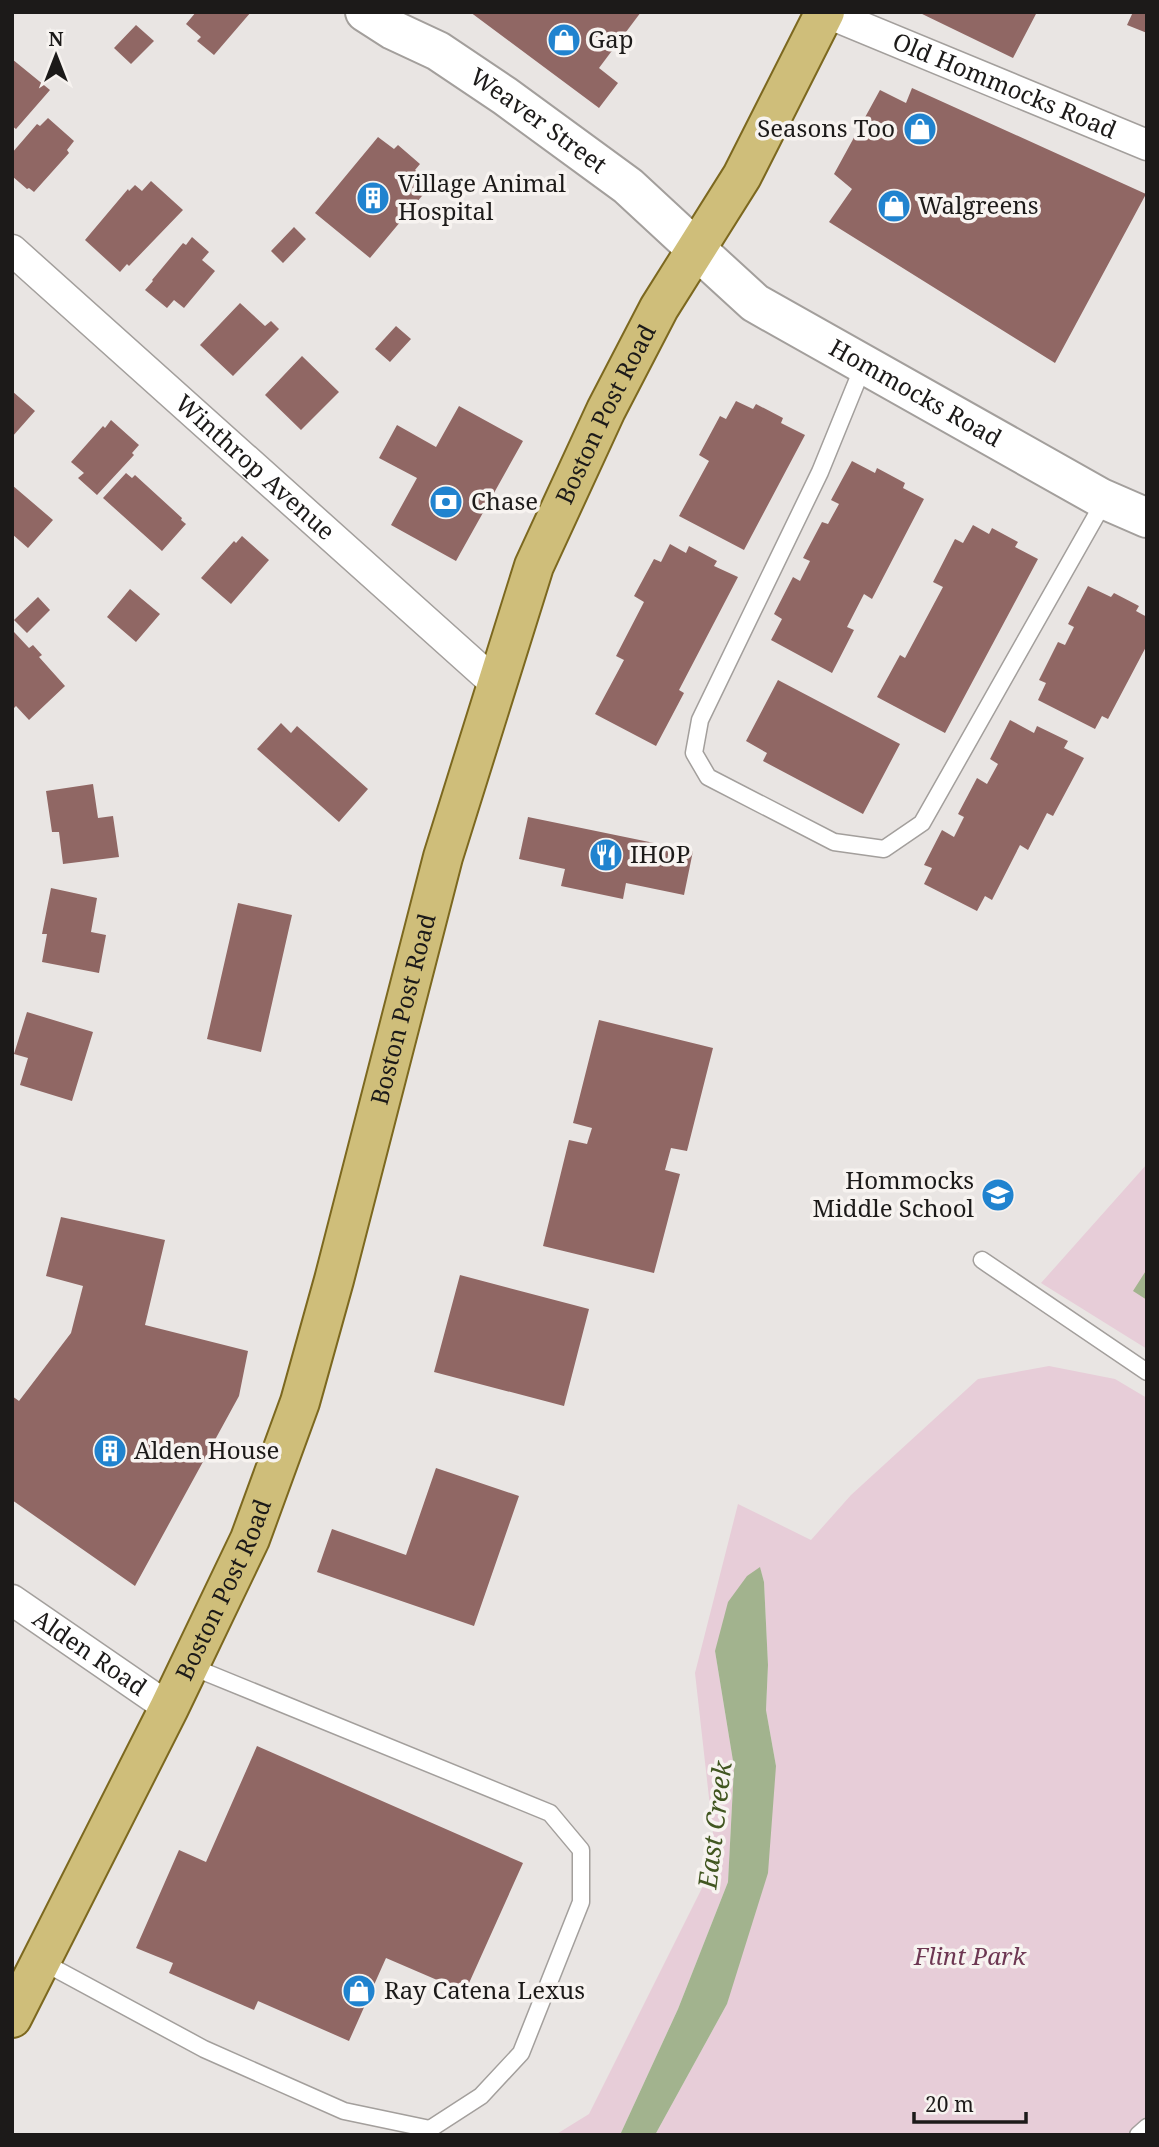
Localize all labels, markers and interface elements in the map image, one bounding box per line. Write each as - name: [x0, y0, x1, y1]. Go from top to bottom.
- north arrow: [21, 21, 91, 91]
- shop icon: Gap: [545, 21, 583, 59]
- place label: Gap: [588, 22, 633, 55]
- street label: Old Hommocks Road: [888, 24, 1122, 146]
- text: N: [49, 26, 64, 52]
- street label: Weaver Street: [464, 59, 614, 180]
- shop icon: Seasons Too: [901, 110, 939, 148]
- place label: Seasons Too: [757, 111, 895, 144]
- place label: Village Animal Hospital: [398, 166, 567, 227]
- building icon: Village Animal Hospital: [354, 179, 392, 217]
- shop icon: Walgreens: [875, 187, 913, 225]
- place label: Walgreens: [918, 188, 1039, 221]
- street label: Boston Post Road: [547, 318, 663, 509]
- street label: Hommocks Road: [824, 330, 1008, 454]
- street label: Winthrop Avenue: [169, 386, 343, 547]
- bank icon: Chase: [427, 483, 465, 521]
- place label: Chase: [471, 484, 538, 517]
- restaurant icon: IHOP: [587, 836, 625, 874]
- place label: IHOP: [630, 837, 690, 870]
- street label: Boston Post Road: [362, 909, 443, 1108]
- place label: Hommocks Middle School: [813, 1163, 975, 1224]
- school or university icon: Hommocks Middle School: [979, 1176, 1017, 1214]
- building icon: Alden House: [91, 1432, 129, 1470]
- place label: Alden House: [134, 1433, 279, 1466]
- street label: Boston Post Road: [167, 1494, 278, 1685]
- street label: Alden Road: [27, 1601, 154, 1703]
- water label: East Creek: [688, 1758, 740, 1892]
- park label: Flint Park: [913, 1939, 1027, 1972]
- shop icon: Ray Catena Lexus: [340, 1972, 378, 2010]
- place label: Ray Catena Lexus: [384, 1973, 585, 2006]
- scale bar: [914, 2080, 1026, 2124]
- text: 20 m: [925, 2090, 974, 2118]

